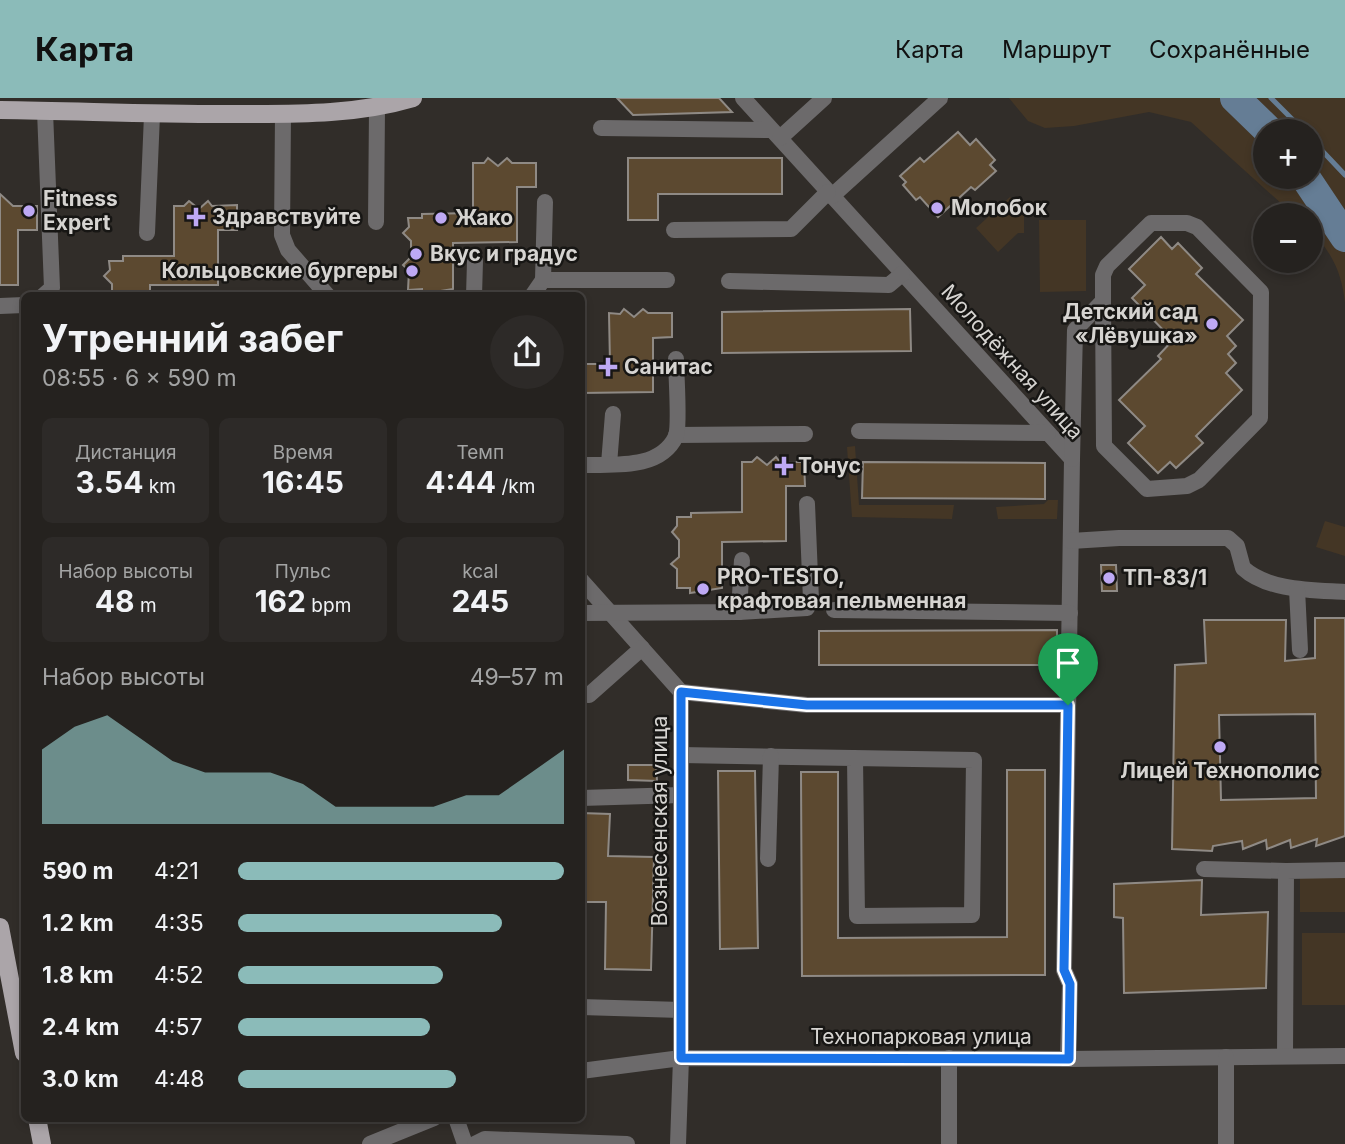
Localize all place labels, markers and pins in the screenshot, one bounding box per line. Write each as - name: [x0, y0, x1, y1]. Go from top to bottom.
- place label: Fitness Expert: [43, 186, 118, 235]
- place label: Молобок: [951, 195, 1048, 220]
- marker: Молобок: [929, 200, 945, 216]
- marker: Fitness Expert: [21, 203, 37, 219]
- place label: Здравствуйте: [212, 204, 361, 229]
- place label: Жако: [455, 205, 513, 230]
- marker: Здравствуйте: [186, 207, 206, 227]
- marker: Жако: [433, 210, 449, 226]
- place label: Вкус и градус: [430, 241, 578, 266]
- marker: Вкус и градус: [408, 246, 424, 262]
- place label: Кольцовские бургеры: [161, 258, 398, 283]
- marker: Кольцовские бургеры: [404, 263, 420, 279]
- place label: Детский сад «Лёвушка»: [1063, 299, 1198, 348]
- marker: Детский сад «Лёвушка»: [1204, 316, 1220, 332]
- place label: Санитас: [624, 354, 713, 379]
- marker: Санитас: [598, 357, 618, 377]
- place label: Тонус: [798, 453, 861, 478]
- marker: Тонус: [776, 458, 792, 474]
- place label: PRO-TESTO, крафтовая пельменная: [717, 564, 966, 613]
- place label: ТП-83/1: [1123, 565, 1207, 590]
- marker: ТП-83/1: [1101, 570, 1117, 586]
- marker: PRO-TESTO, крафтовая пельменная: [695, 581, 711, 597]
- pin: [1038, 633, 1098, 705]
- marker: Лицей Технополис: [1212, 739, 1228, 755]
- place label: Лицей Технополис: [1120, 758, 1320, 783]

